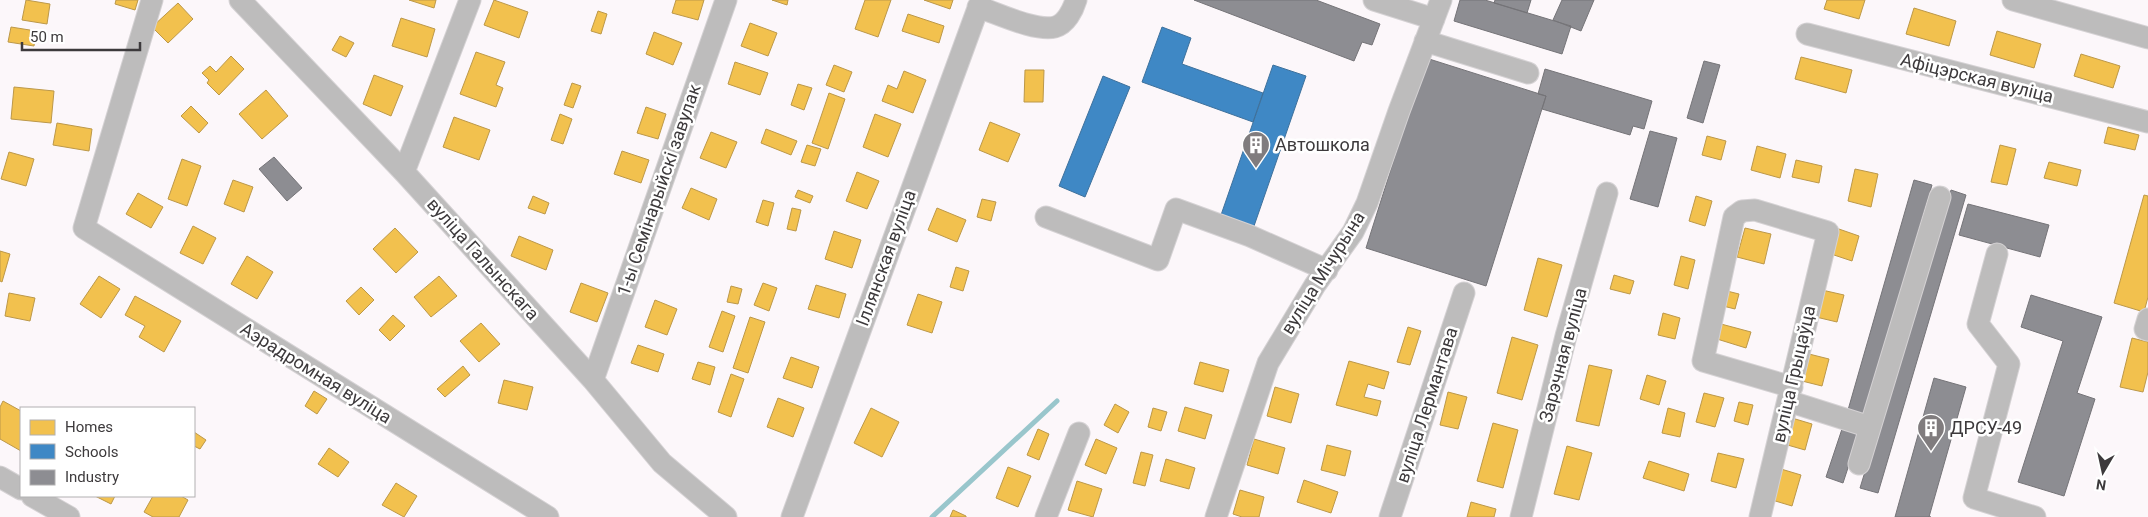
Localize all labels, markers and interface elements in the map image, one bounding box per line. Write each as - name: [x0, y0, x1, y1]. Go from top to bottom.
- scale bar: [22, 20, 140, 52]
- text: 50 m: [30, 28, 64, 46]
- street label: Афіцэрская вуліца: [1899, 48, 2056, 107]
- street label: 1-ы Семінарыйскі завулак: [612, 81, 705, 298]
- building icon: Автошкола: [1241, 130, 1271, 169]
- place label: Автошкола: [1275, 134, 1370, 155]
- street label: Іллянская вуліца: [851, 187, 920, 329]
- street label: вуліца Галынскага: [423, 193, 544, 324]
- street label: вуліца Мічурына: [1276, 208, 1369, 338]
- street label: Зарэчная вуліца: [1534, 285, 1591, 424]
- street label: вуліца Грыцаўца: [1768, 303, 1819, 444]
- street label: Аэрадромная вуліца: [237, 318, 396, 428]
- street label: вуліца Лермантава: [1391, 324, 1462, 485]
- legend: [20, 407, 195, 497]
- building icon: ДРСУ-49: [1916, 413, 1946, 452]
- place label: ДРСУ-49: [1950, 417, 2022, 438]
- text: Homes: [65, 418, 113, 436]
- text: Schools: [65, 443, 119, 461]
- north arrow: [2078, 447, 2128, 497]
- text: Industry: [65, 468, 119, 486]
- text: N: [2095, 476, 2107, 494]

